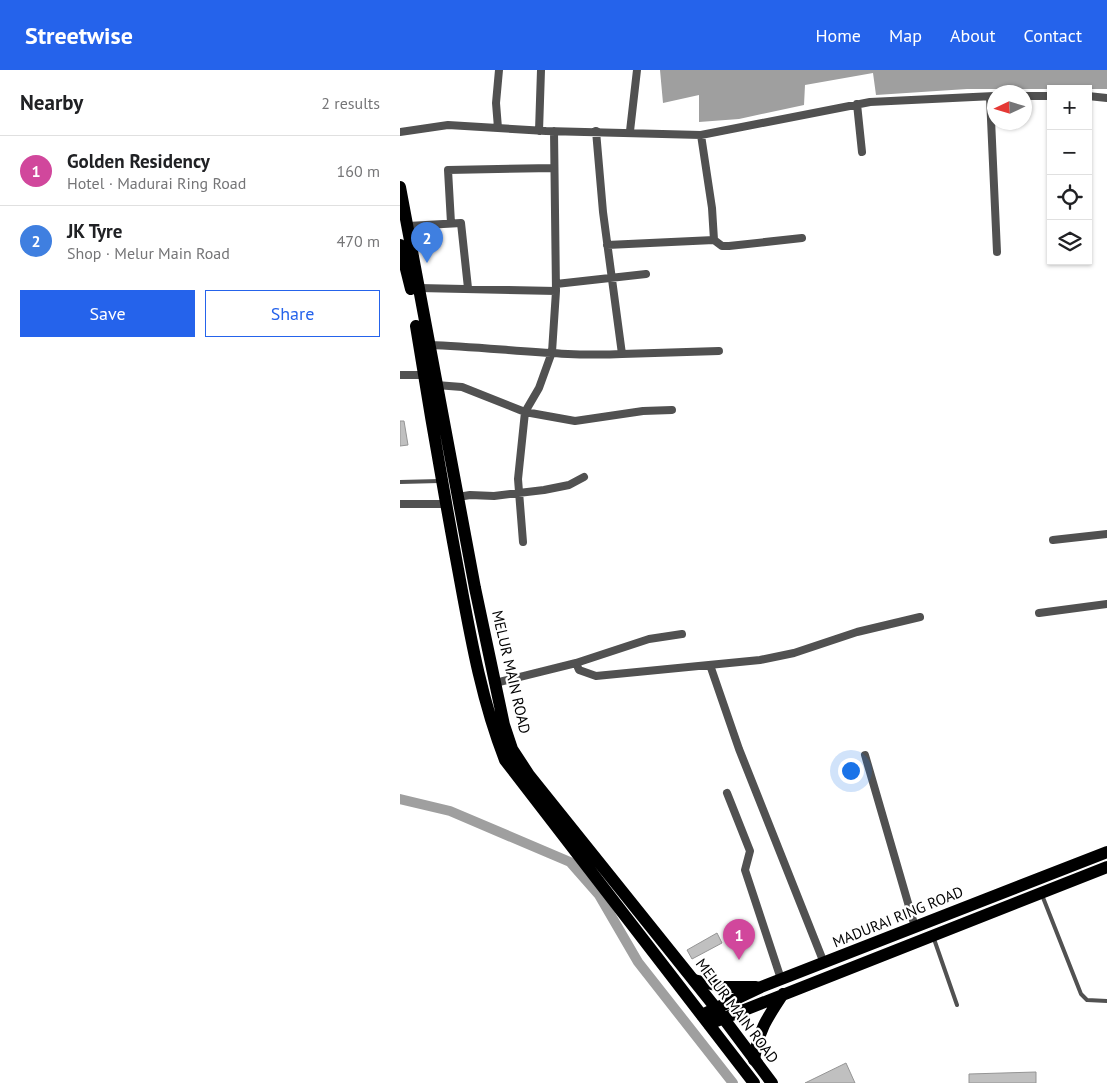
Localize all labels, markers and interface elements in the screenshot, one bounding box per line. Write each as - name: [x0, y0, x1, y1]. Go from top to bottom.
- text: Streetwise: [25, 20, 133, 51]
- text: Home: [815, 24, 861, 47]
- text: Map: [889, 24, 922, 47]
- text: About: [950, 24, 996, 47]
- text: Contact: [1024, 24, 1082, 47]
- north arrow: [987, 85, 1032, 130]
- map controls: [1047, 85, 1092, 265]
- button: +: [1047, 85, 1092, 130]
- text: Nearby: [20, 89, 83, 116]
- text: 2 results: [321, 93, 380, 113]
- button: −: [1047, 130, 1092, 175]
- text: Golden Residency: [67, 149, 210, 173]
- text: 1: [31, 161, 41, 181]
- text: 160 m: [337, 161, 380, 181]
- text: Hotel · Madurai Ring Road: [67, 173, 246, 193]
- button: locate: [1047, 175, 1092, 220]
- text: JK Tyre: [67, 219, 122, 243]
- button: layers: [1047, 220, 1092, 265]
- pin: 2: [411, 222, 443, 263]
- text: 2: [31, 231, 41, 251]
- text: 470 m: [337, 231, 380, 251]
- text: Shop · Melur Main Road: [67, 243, 230, 263]
- button: Save: [20, 290, 195, 337]
- button: Share: [205, 290, 380, 337]
- street label: MELUR MAIN ROAD: [488, 608, 535, 736]
- your location: [838, 758, 864, 784]
- street label: MADURAI RING ROAD: [830, 882, 966, 951]
- pin: 1: [723, 919, 755, 960]
- street label: MELUR MAIN ROAD: [692, 955, 783, 1067]

